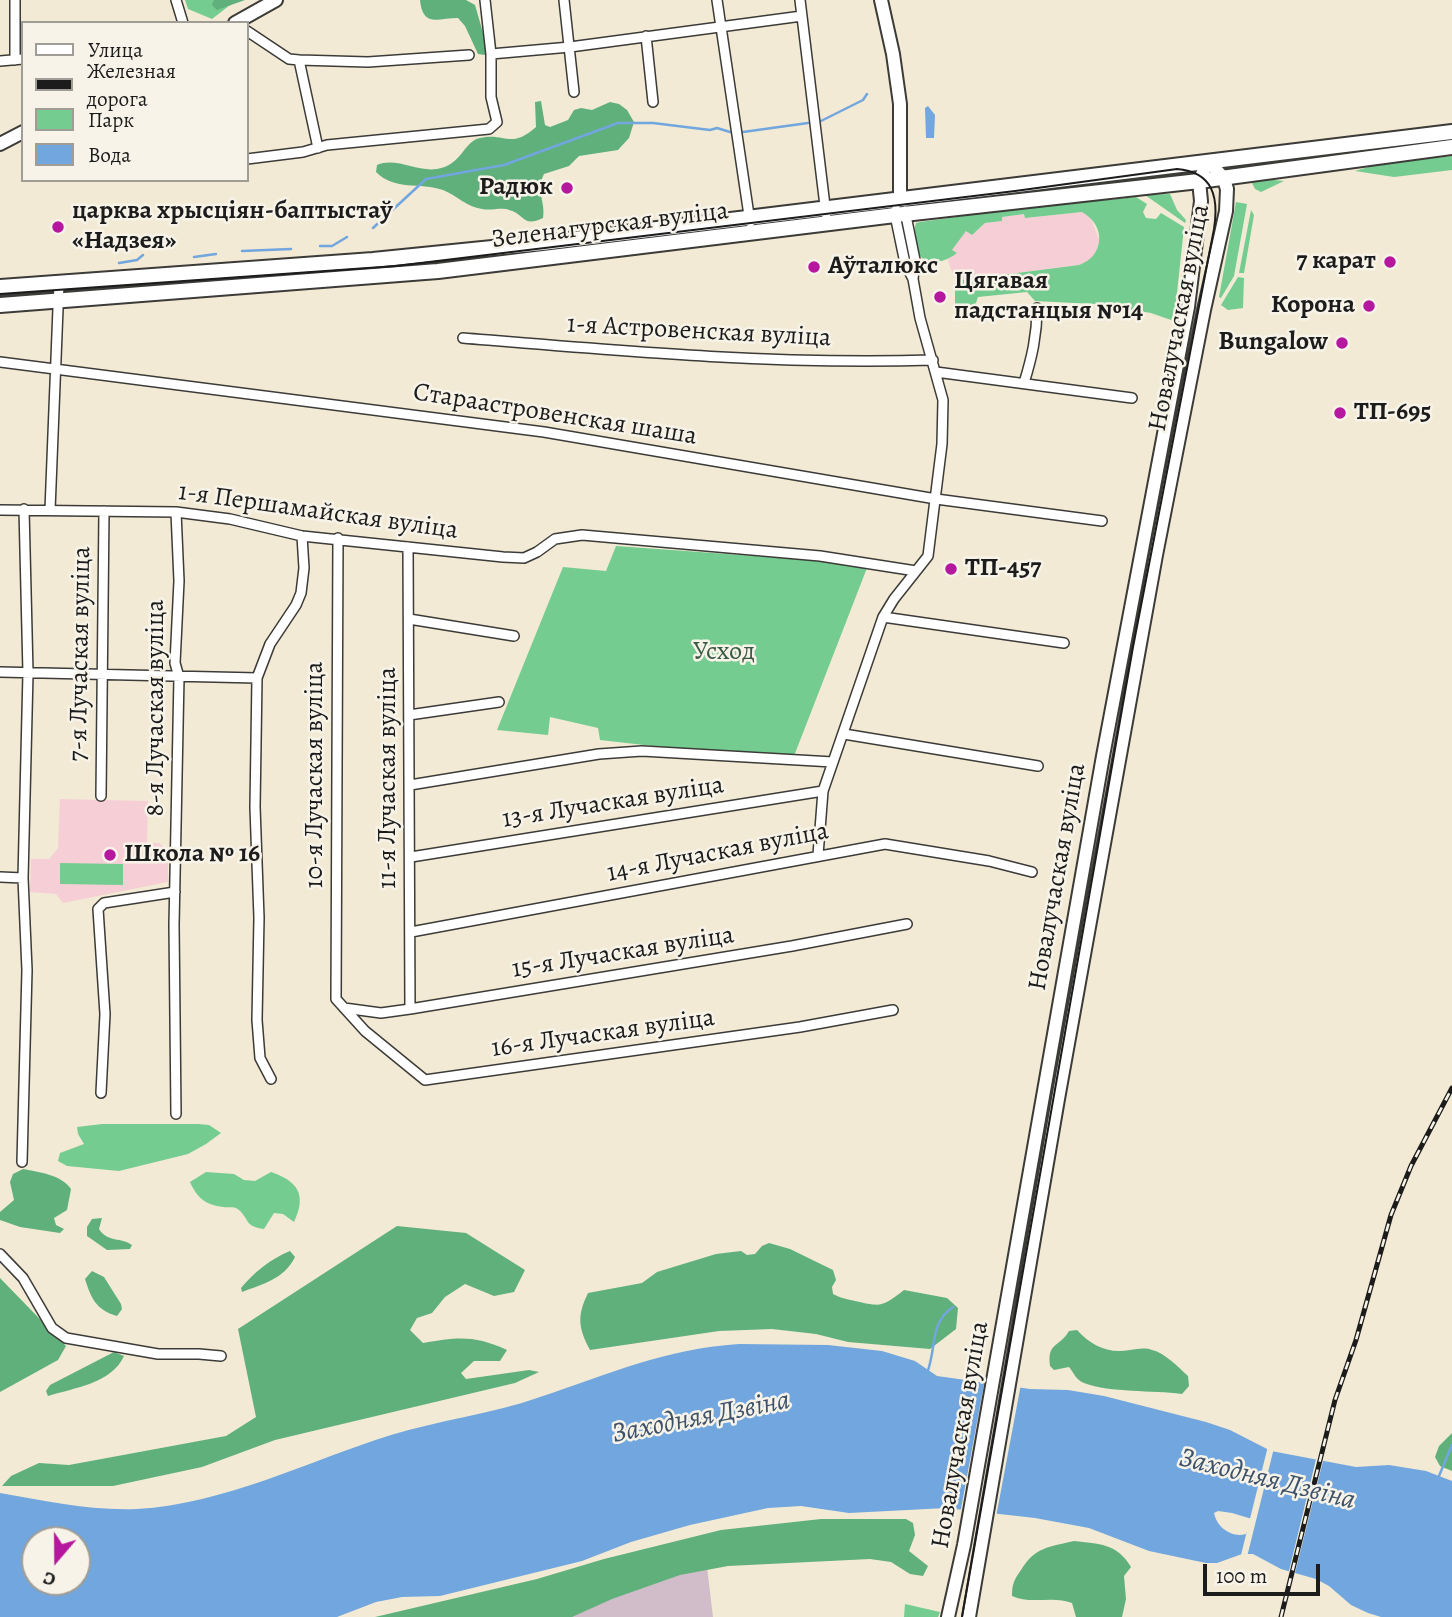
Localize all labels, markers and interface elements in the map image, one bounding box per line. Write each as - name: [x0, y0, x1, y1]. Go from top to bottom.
- legend: [21, 21, 248, 182]
- text: Улица: [88, 36, 143, 64]
- text: Железная дорога: [87, 57, 176, 113]
- text: Парк: [88, 106, 134, 134]
- text: Вода: [88, 141, 131, 169]
- place label: Радюк: [479, 172, 553, 204]
- marker: Радюк: [559, 180, 575, 196]
- place label: царква хрысціян-баптыстаў «Надзея»: [72, 196, 393, 258]
- street label: Зеленагурская вуліца: [490, 196, 730, 256]
- street label: Новалучаская вуліца: [1143, 202, 1217, 434]
- marker: царква хрысціян-баптыстаў «Надзея»: [50, 219, 66, 235]
- place label: 7 карат: [1296, 246, 1376, 278]
- place label: Аўталюкс: [828, 251, 938, 283]
- marker: 7 карат: [1382, 254, 1398, 270]
- marker: Аўталюкс: [806, 259, 822, 275]
- place label: Цягавая падстанцыя №14: [954, 266, 1143, 328]
- marker: Цягавая падстанцыя №14: [932, 289, 948, 305]
- place label: Корона: [1271, 290, 1355, 322]
- marker: Корона: [1361, 298, 1377, 314]
- street label: 1-я Астровенская вуліца: [566, 310, 832, 354]
- place label: Bungalow: [1218, 327, 1328, 359]
- marker: Bungalow: [1334, 335, 1350, 351]
- street label: Стараастровенская шаша: [411, 377, 699, 453]
- place label: ТП-695: [1354, 397, 1431, 429]
- marker: ТП-695: [1332, 405, 1348, 421]
- street label: 1-я Першамайская вуліца: [176, 477, 460, 547]
- street label: 7-я Лучаская вуліца: [64, 546, 98, 762]
- place label: ТП-457: [965, 553, 1041, 585]
- marker: ТП-457: [943, 561, 959, 577]
- street label: 8-я Лучаская вуліца: [141, 600, 173, 816]
- park label: Усход: [693, 637, 755, 669]
- street label: 10-я Лучаская вуліца: [300, 662, 332, 888]
- street label: 11-я Лучаская вуліца: [373, 667, 405, 889]
- street label: Новалучаская вуліца: [1023, 761, 1093, 993]
- street label: 13-я Лучаская вуліца: [500, 770, 726, 836]
- street label: 14-я Лучаская вуліца: [605, 816, 831, 890]
- place label: Школа № 16: [124, 839, 260, 871]
- marker: Школа № 16: [102, 847, 118, 863]
- street label: 15-я Лучаская вуліца: [510, 920, 736, 986]
- street label: 16-я Лучаская вуліца: [489, 1003, 717, 1065]
- street label: Новалучаская вуліца: [926, 1319, 996, 1551]
- water label: Заходняя Дзвіна: [609, 1384, 793, 1452]
- water label: Заходняя Дзвіна: [1175, 1442, 1359, 1518]
- north arrow: [21, 1526, 91, 1596]
- scale bar: [1207, 1550, 1324, 1594]
- text: 100 m: [1216, 1562, 1267, 1590]
- text: С: [40, 1565, 59, 1593]

